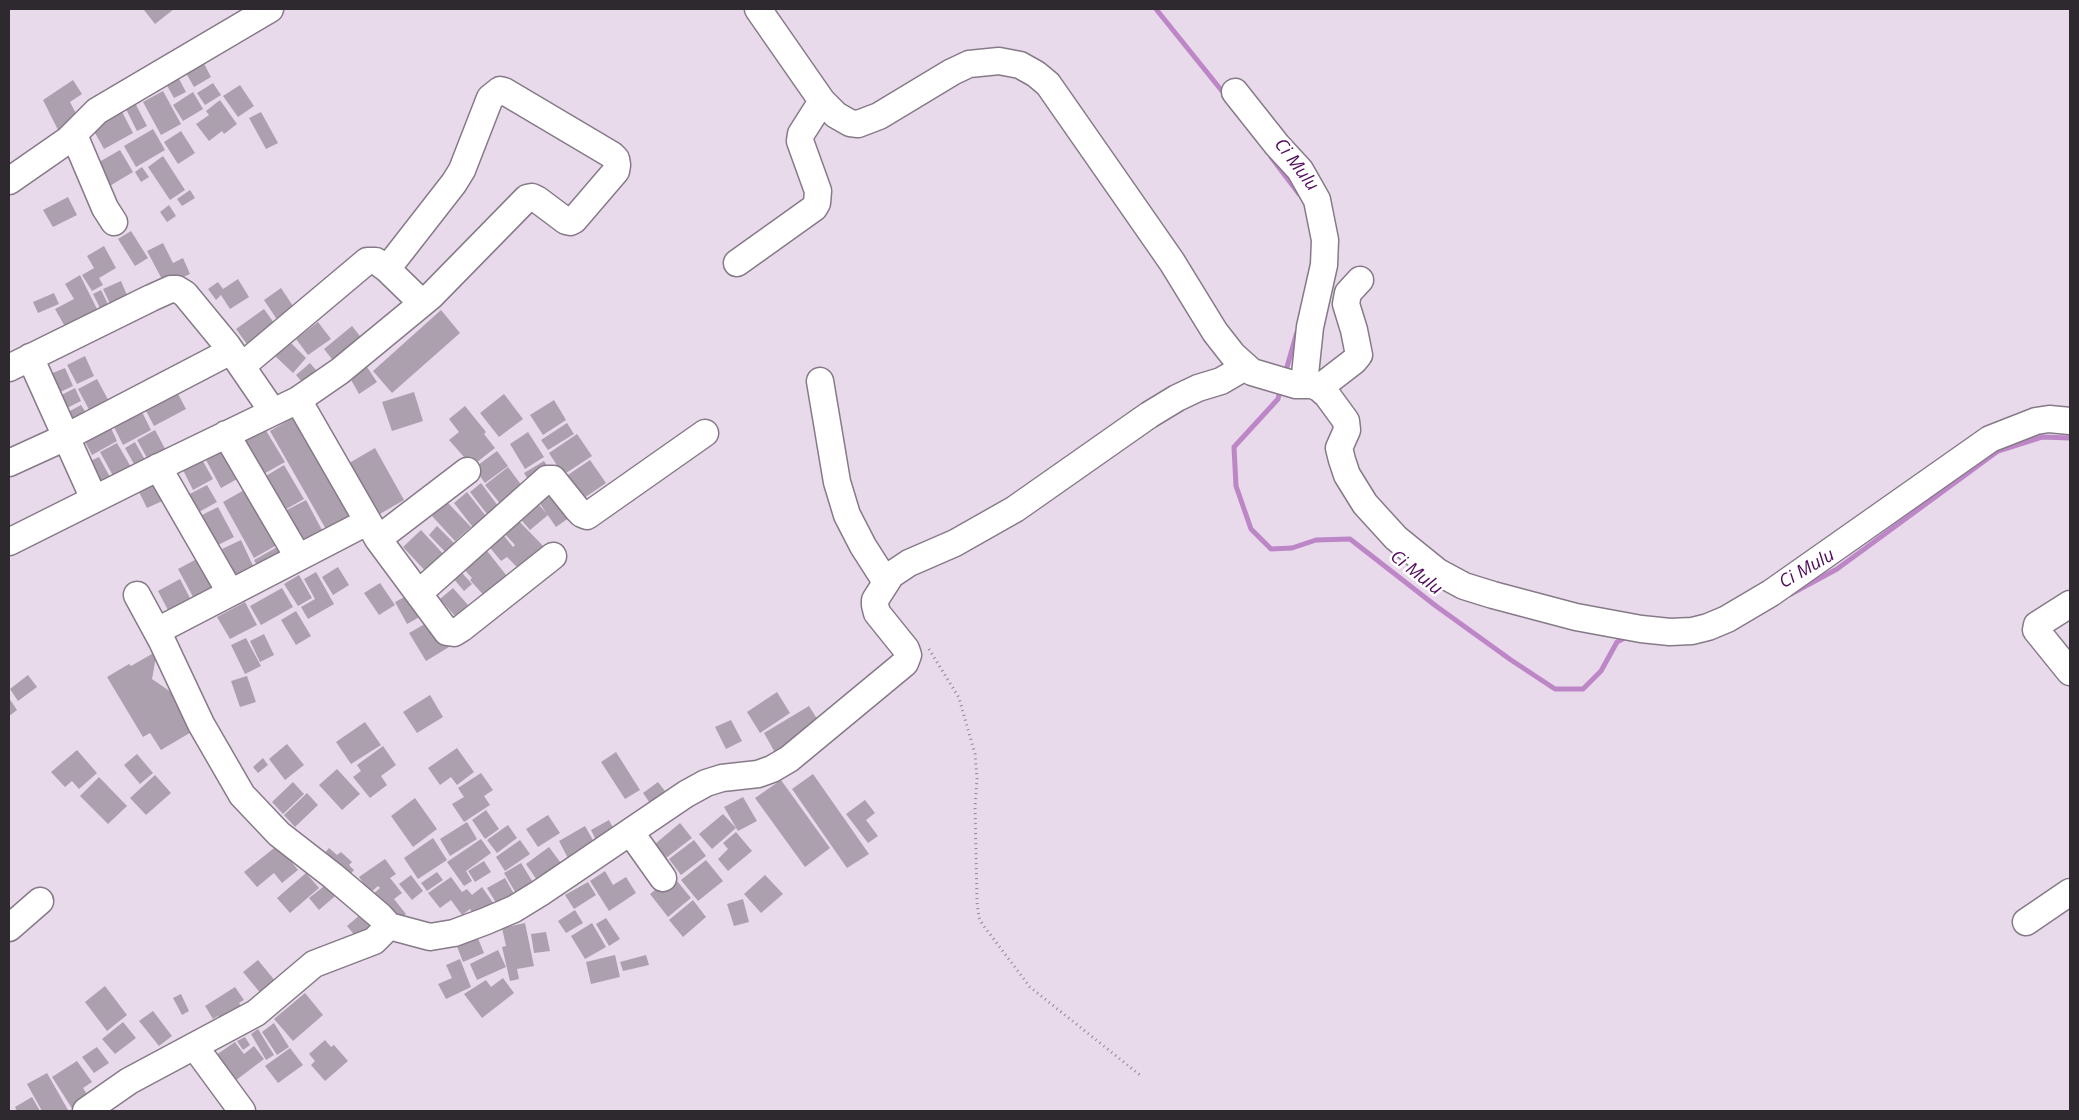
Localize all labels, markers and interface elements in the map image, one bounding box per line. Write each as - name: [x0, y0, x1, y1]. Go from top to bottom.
- water label: Ci Mulu: [1269, 134, 1323, 196]
- water label: Ci Mulu: [1776, 545, 1838, 593]
- water label: Ci Mulu: [1386, 546, 1446, 600]

